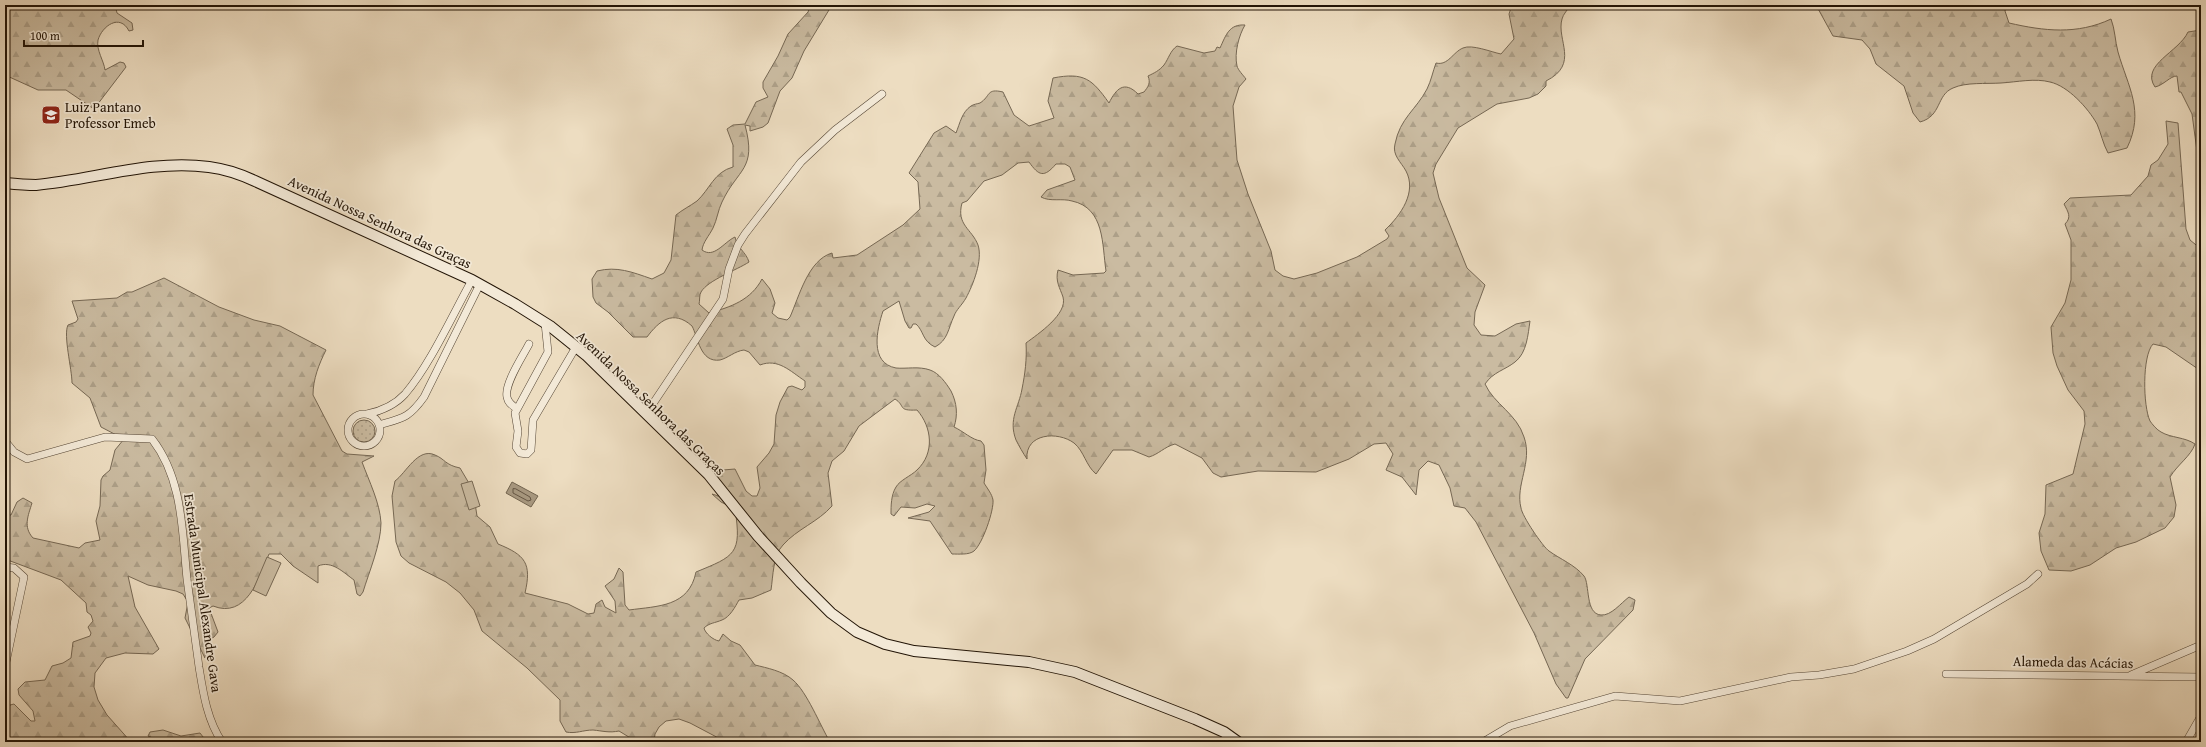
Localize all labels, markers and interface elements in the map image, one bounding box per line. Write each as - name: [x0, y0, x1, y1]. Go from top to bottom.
- scale bar: [24, 22, 143, 48]
- text: 100 m: [30, 27, 60, 44]
- place label: Luiz Pantano Professor Emeb: [65, 97, 156, 133]
- school or university icon: Luiz Pantano Professor Emeb: [40, 104, 62, 126]
- street label: Avenida Nossa Senhora das Graças: [285, 171, 475, 273]
- street label: Avenida Nossa Senhora das Graças: [572, 326, 730, 480]
- street label: Estrada Municipal Alexandre Gava: [179, 492, 227, 694]
- street label: Alameda das Acácias: [2013, 651, 2133, 673]

